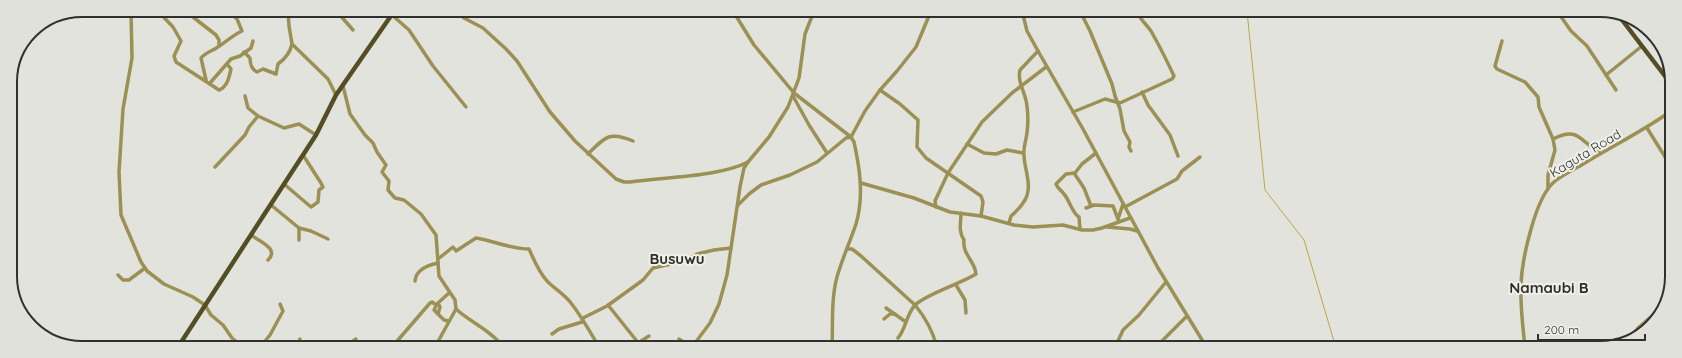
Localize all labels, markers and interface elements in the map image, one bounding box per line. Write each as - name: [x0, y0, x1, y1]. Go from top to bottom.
- street label: Kaguta Road: [1547, 126, 1623, 180]
- district label: Busuwu: [650, 249, 705, 268]
- district label: Namaubi B: [1509, 278, 1589, 297]
- scale bar: [1538, 316, 1645, 342]
- text: 200 m: [1544, 322, 1579, 337]

